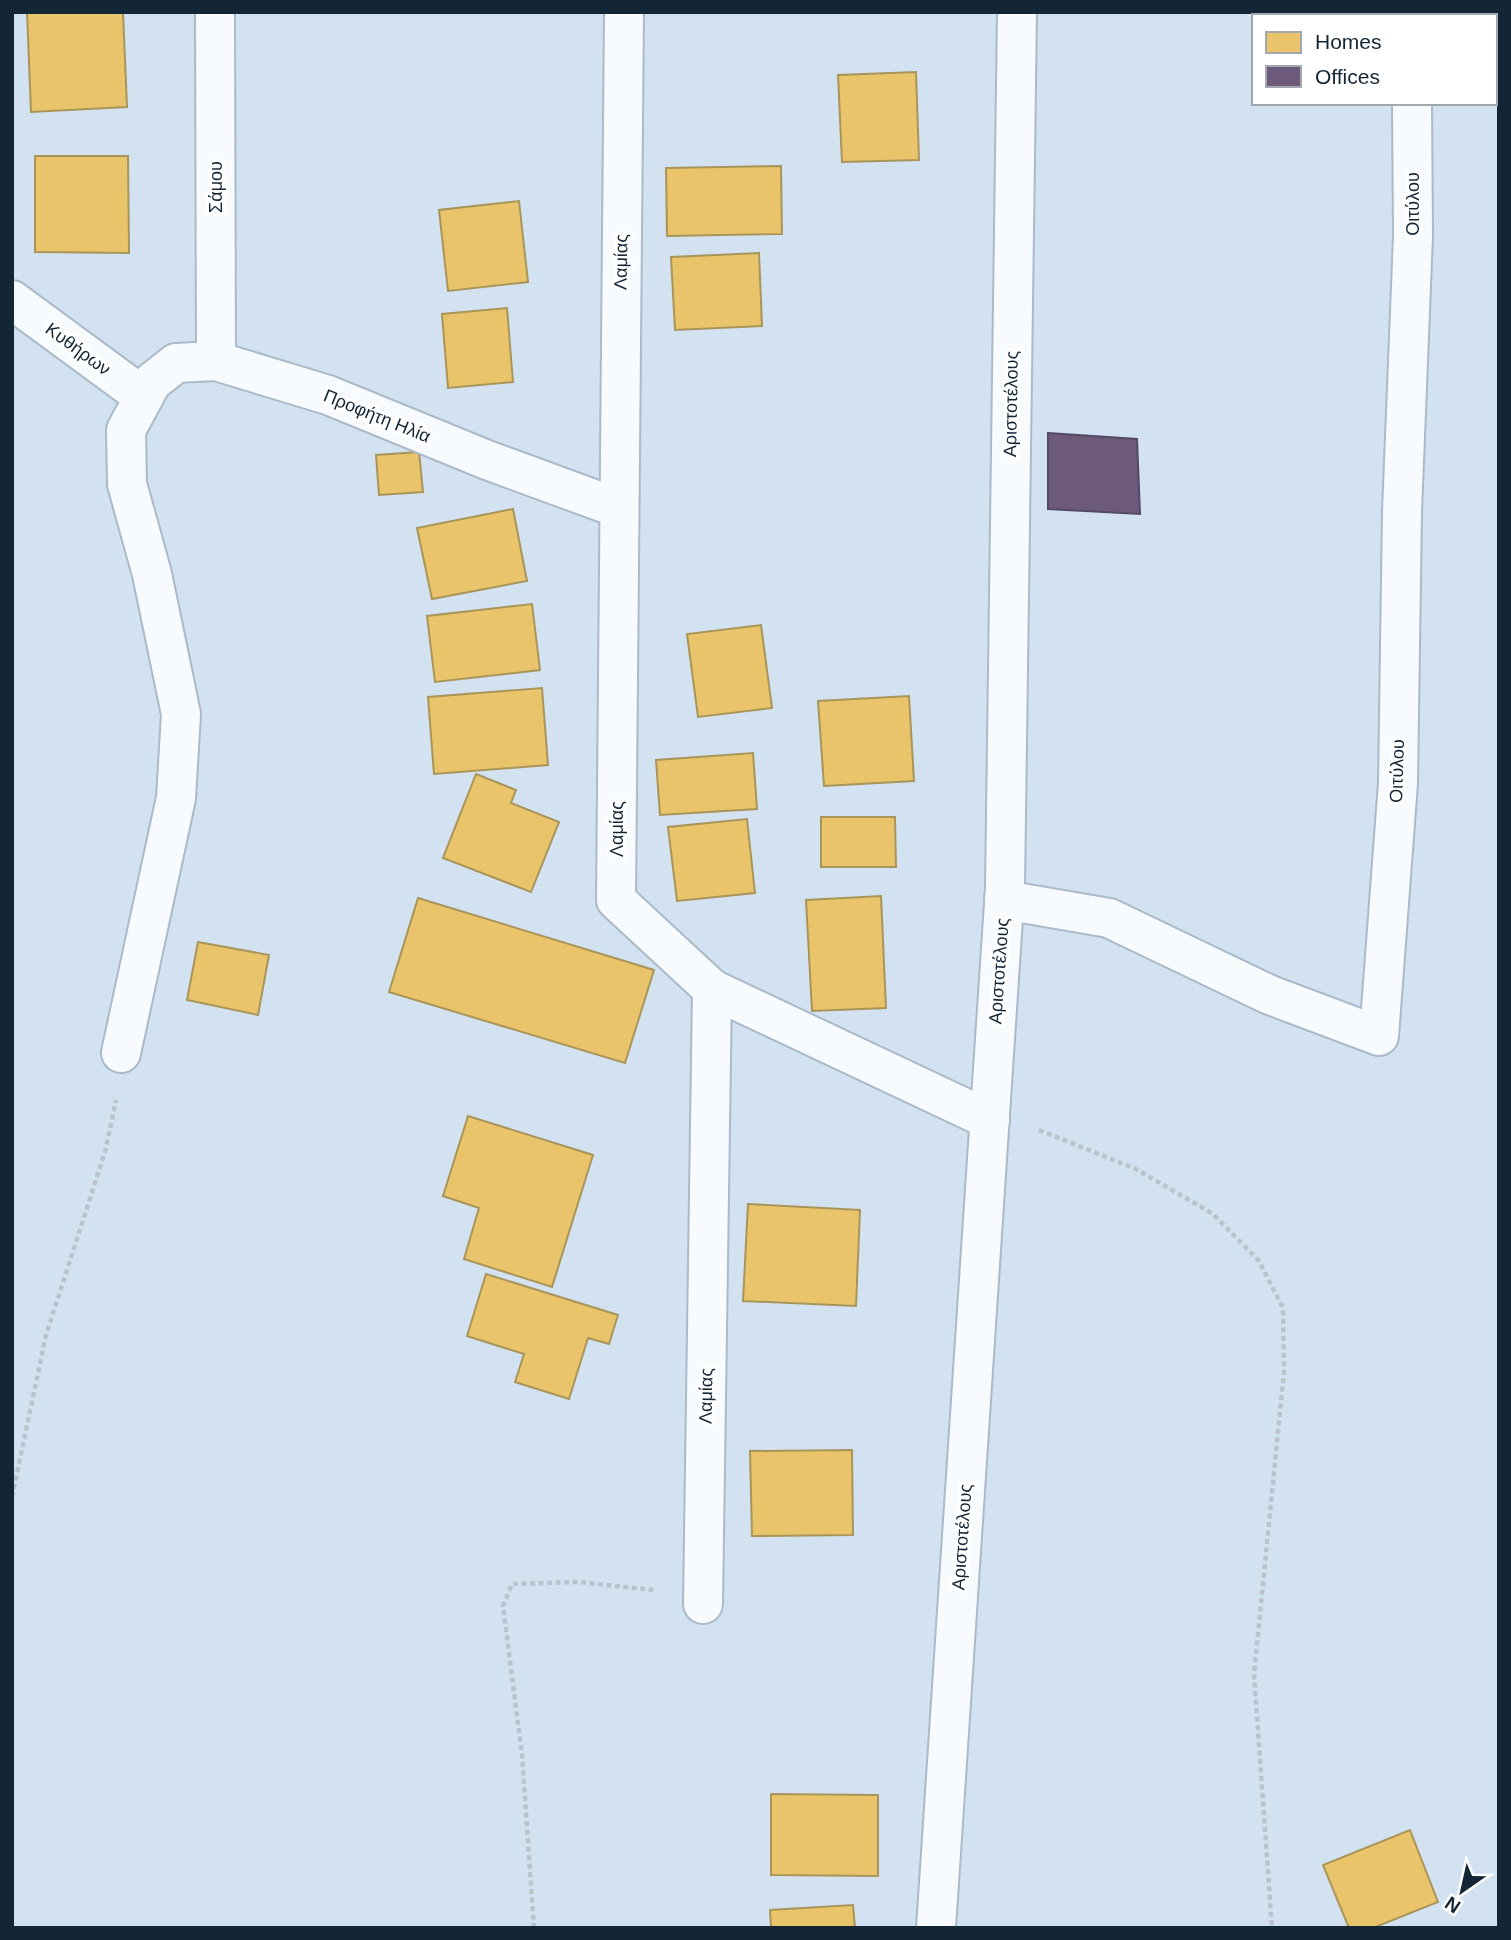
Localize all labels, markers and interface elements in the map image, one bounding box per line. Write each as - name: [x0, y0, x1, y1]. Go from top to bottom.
- legend: [1252, 14, 1497, 105]
- text: Homes: [1315, 30, 1382, 53]
- text: Offices: [1315, 65, 1380, 88]
- street label: Σάμου: [206, 161, 226, 213]
- street label: Οιτύλου: [1403, 172, 1423, 236]
- street label: Λαμίας: [611, 234, 631, 290]
- street label: Κυθήρων: [42, 319, 114, 379]
- street label: Αριστοτέλους: [1000, 350, 1022, 457]
- street label: Προφήτη Ηλία: [321, 385, 433, 447]
- street label: Οιτύλου: [1386, 739, 1408, 803]
- street label: Λαμίας: [607, 801, 627, 857]
- street label: Αριστοτέλους: [985, 917, 1013, 1025]
- street label: Λαμίας: [696, 1368, 716, 1424]
- street label: Αριστοτέλους: [948, 1483, 976, 1591]
- north arrow: [1427, 1856, 1497, 1926]
- text: N: [1441, 1892, 1464, 1917]

